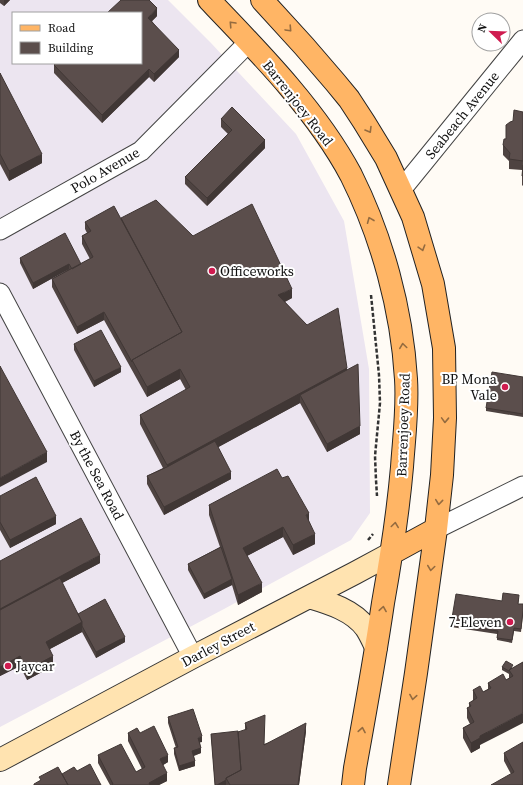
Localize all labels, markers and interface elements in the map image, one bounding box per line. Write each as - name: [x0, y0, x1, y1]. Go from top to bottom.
- legend: [12, 12, 142, 64]
- north arrow: [471, 12, 511, 52]
- text: Road: [48, 20, 75, 36]
- one-way arrow: [229, 21, 237, 29]
- text: N: [474, 22, 491, 35]
- one-way arrow: [284, 24, 291, 32]
- text: Building: [48, 40, 93, 56]
- street label: Barrenjoey Road: [258, 56, 338, 150]
- street label: Seabeach Avenue: [420, 67, 504, 163]
- one-way arrow: [365, 126, 372, 133]
- street label: Polo Avenue: [67, 142, 143, 198]
- one-way arrow: [367, 217, 375, 224]
- one-way arrow: [417, 245, 426, 252]
- place label: Officeworks: [220, 261, 294, 281]
- marker: Officeworks: [207, 266, 217, 276]
- one-way arrow: [399, 343, 408, 349]
- place label: BP Mona Vale: [441, 369, 498, 405]
- street label: Barrenjoey Road: [391, 373, 415, 477]
- marker: BP Mona Vale: [500, 382, 510, 392]
- one-way arrow: [441, 417, 449, 423]
- street label: By the Sea Road: [65, 427, 129, 523]
- one-way arrow: [434, 499, 443, 505]
- one-way arrow: [391, 521, 400, 528]
- one-way arrow: [427, 565, 436, 571]
- one-way arrow: [378, 606, 386, 612]
- place label: 7-Eleven: [449, 612, 503, 632]
- street label: Darley Street: [178, 616, 259, 672]
- marker: 7-Eleven: [505, 617, 515, 627]
- place label: Jaycar: [15, 656, 55, 676]
- marker: Jaycar: [3, 661, 13, 671]
- one-way arrow: [409, 693, 418, 700]
- one-way arrow: [357, 726, 366, 733]

